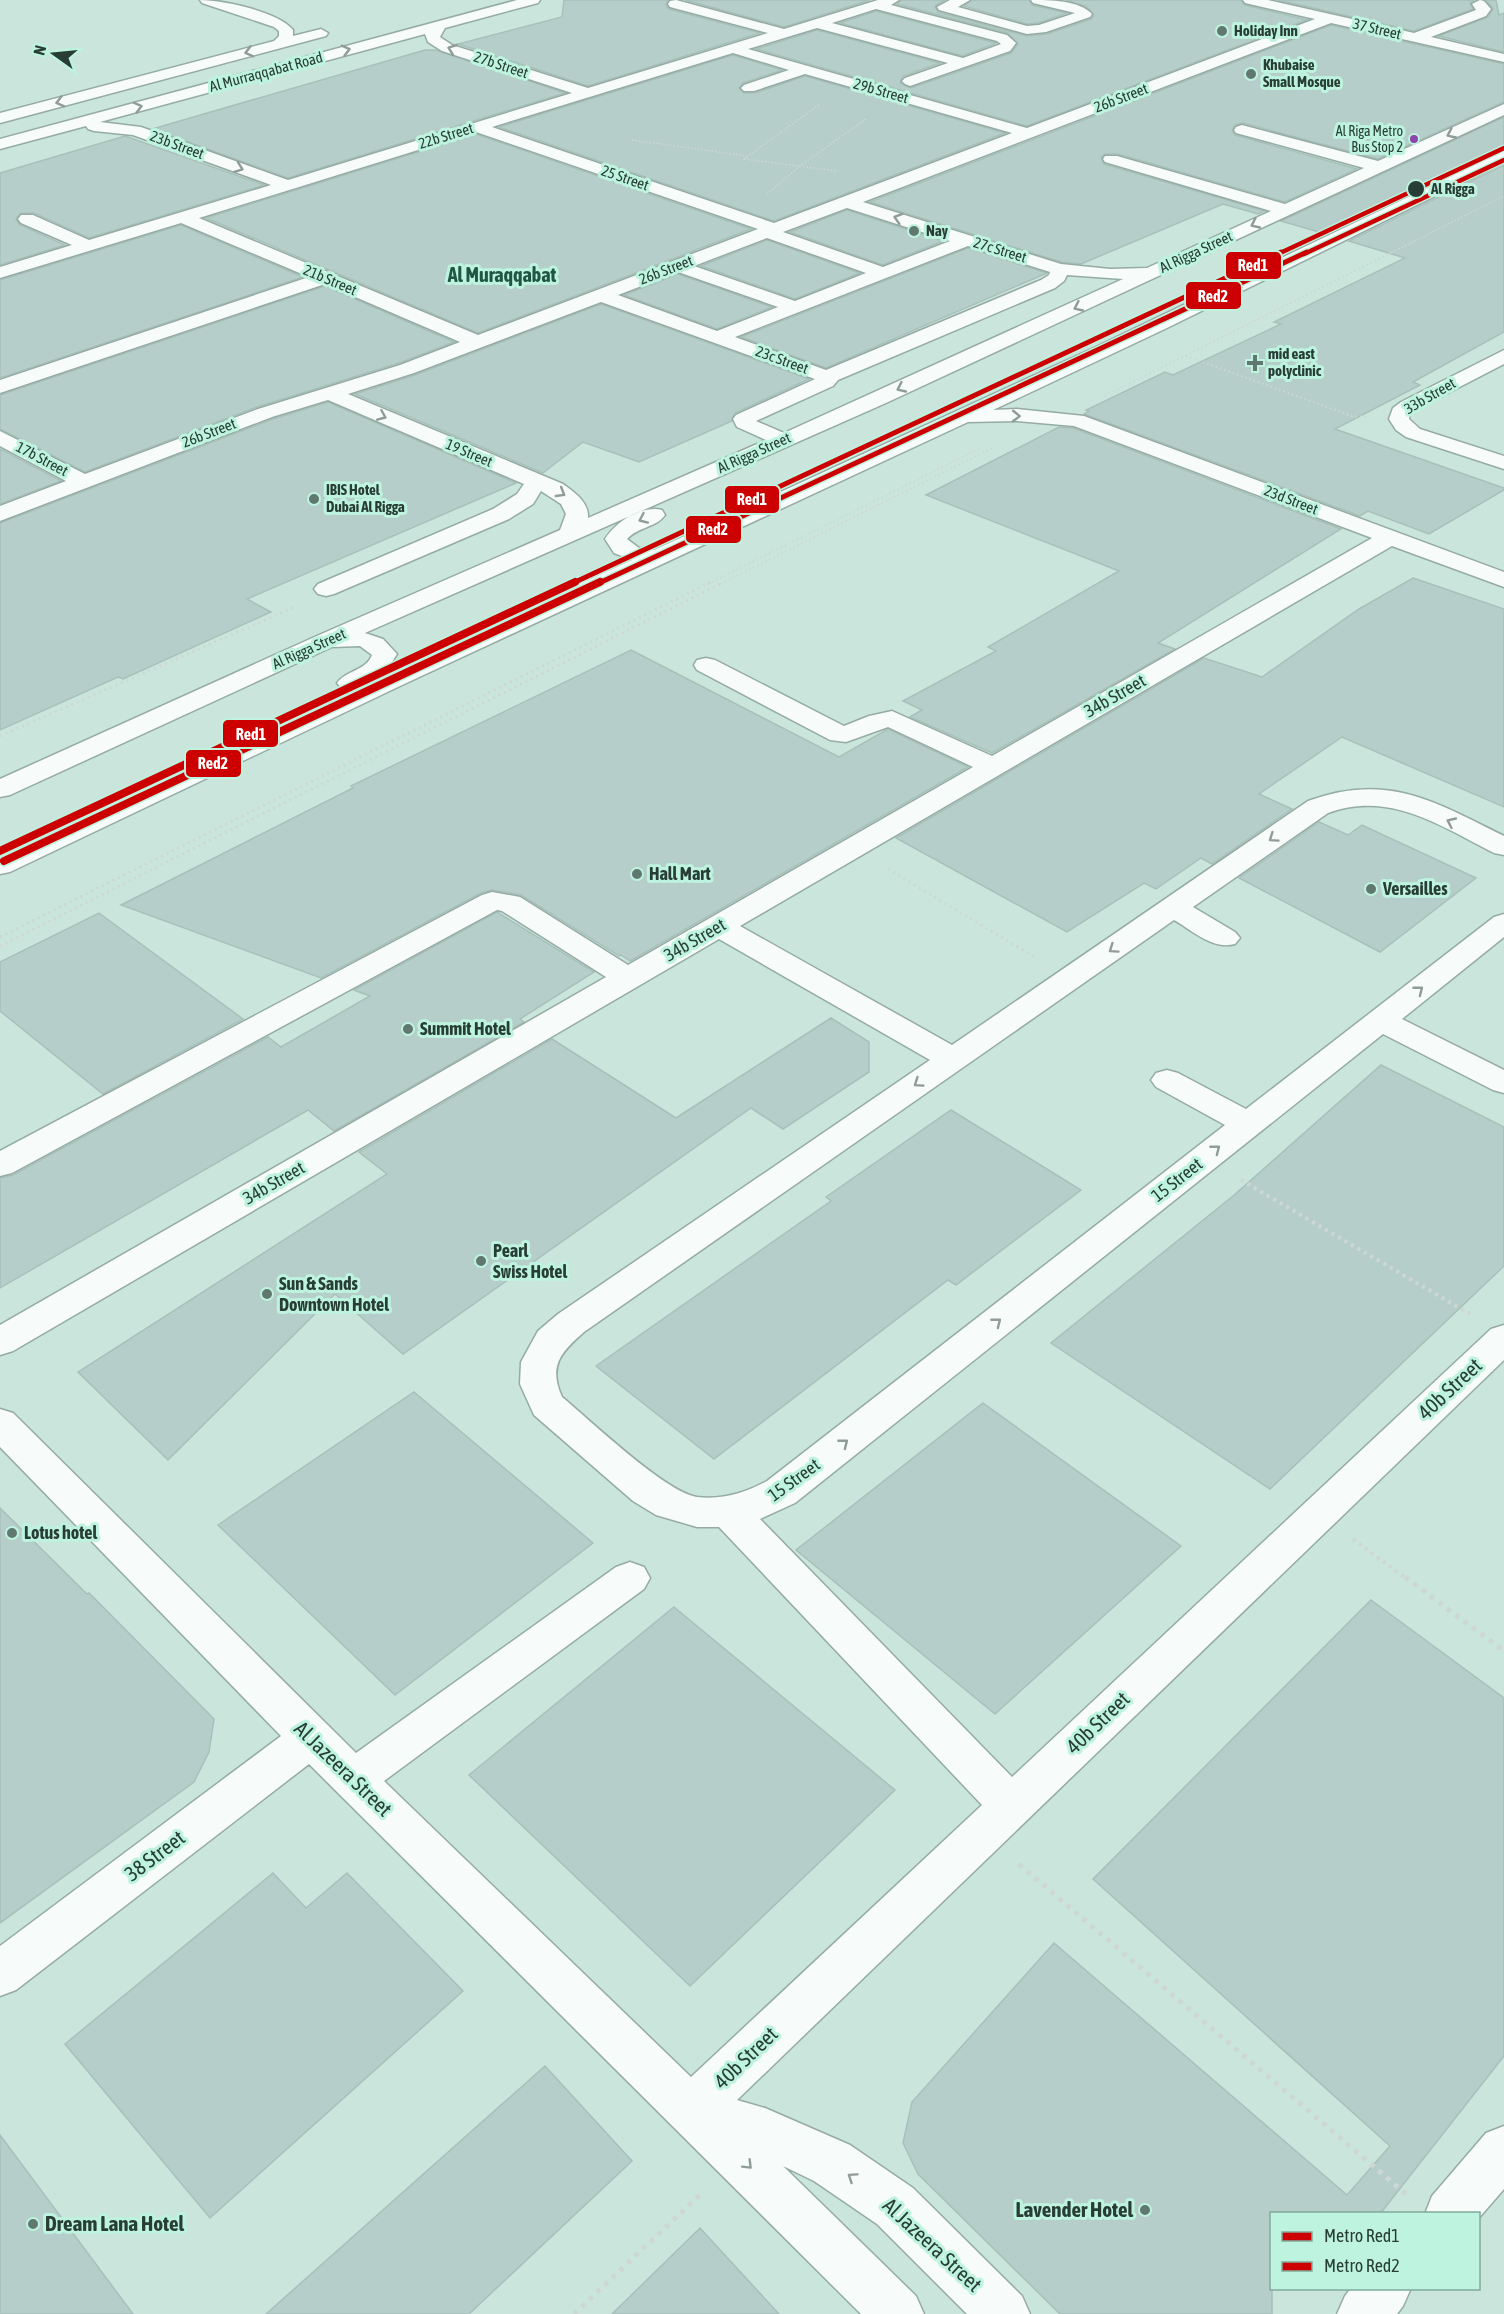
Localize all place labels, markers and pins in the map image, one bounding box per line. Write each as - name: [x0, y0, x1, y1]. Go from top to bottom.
- place label: Holiday Inn: [1234, 22, 1298, 39]
- marker: Holiday Inn: [1215, 24, 1229, 38]
- place label: Khubaise Small Mosque: [1263, 56, 1341, 90]
- marker: Khubaise Small Mosque: [1244, 67, 1258, 81]
- place label: Al Riga Metro Bus Stop 2: [1336, 123, 1403, 155]
- marker: Al Riga Metro Bus Stop 2: [1408, 133, 1420, 145]
- marker: Al Rigga: [1406, 179, 1426, 199]
- place label: Al Rigga: [1430, 180, 1475, 197]
- place label: Nay: [926, 222, 949, 239]
- marker: Nay: [907, 224, 921, 238]
- place label: mid east polyclinic: [1268, 345, 1322, 379]
- marker: mid east polyclinic: [1246, 354, 1264, 372]
- place label: IBIS Hotel Dubai Al Rigga: [326, 481, 405, 515]
- marker: IBIS Hotel Dubai Al Rigga: [307, 492, 321, 506]
- place label: Hall Mart: [649, 863, 711, 884]
- marker: Hall Mart: [630, 867, 644, 881]
- place label: Versailles: [1382, 878, 1448, 899]
- marker: Versailles: [1364, 882, 1378, 896]
- place label: Summit Hotel: [420, 1018, 511, 1039]
- marker: Summit Hotel: [401, 1022, 415, 1036]
- place label: Pearl Swiss Hotel: [493, 1240, 568, 1282]
- marker: Pearl Swiss Hotel: [474, 1254, 488, 1268]
- place label: Sun & Sands Downtown Hotel: [279, 1273, 389, 1315]
- marker: Sun & Sands Downtown Hotel: [260, 1287, 274, 1301]
- place label: Lotus hotel: [24, 1522, 97, 1543]
- marker: Lotus hotel: [5, 1526, 19, 1540]
- place label: Lavender Hotel: [1015, 2197, 1133, 2221]
- marker: Lavender Hotel: [1138, 2203, 1152, 2217]
- place label: Dream Lana Hotel: [45, 2211, 184, 2235]
- marker: Dream Lana Hotel: [26, 2217, 40, 2231]

